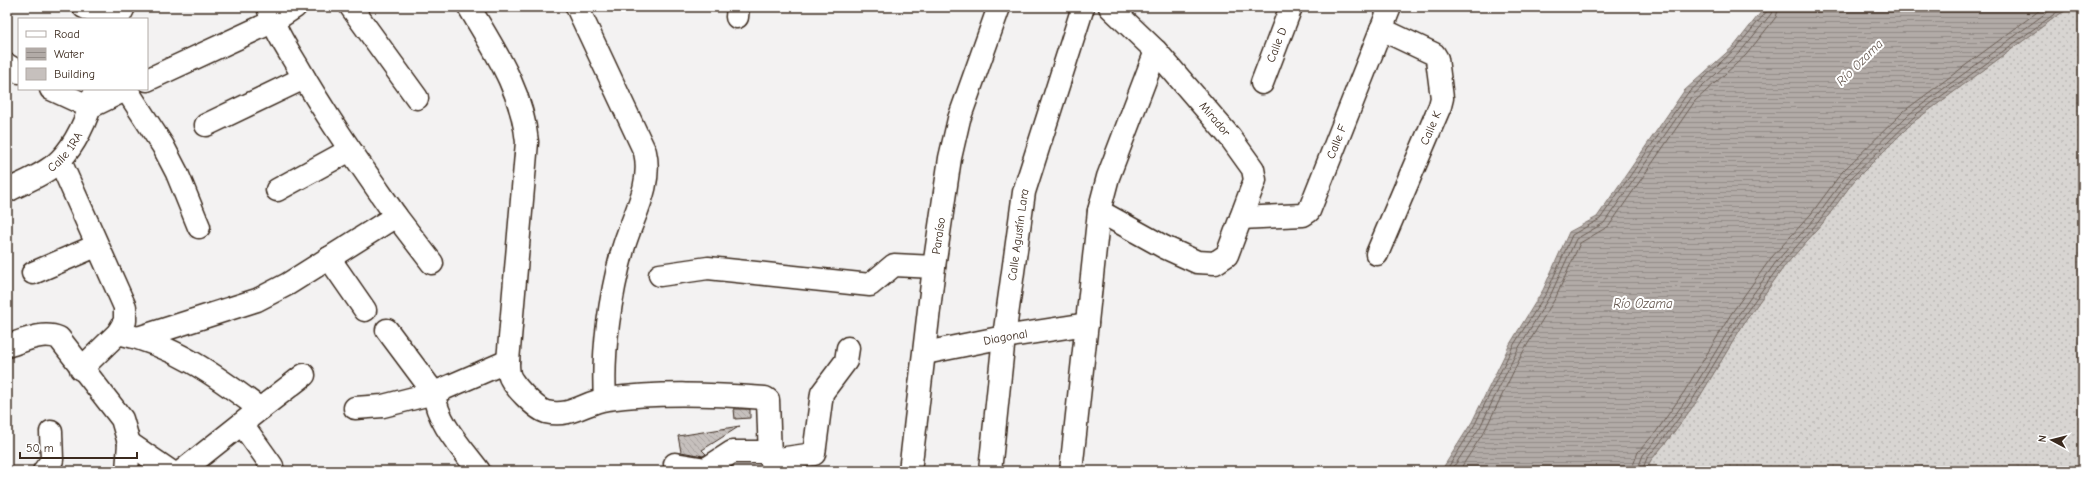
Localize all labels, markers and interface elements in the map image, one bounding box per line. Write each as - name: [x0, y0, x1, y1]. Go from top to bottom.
- legend: [18, 18, 148, 90]
- street label: Calle D: [1264, 25, 1290, 64]
- text: Road: [54, 27, 80, 41]
- water label: Río Ozama: [1833, 36, 1886, 89]
- text: Water: [54, 47, 84, 61]
- text: Building: [54, 67, 95, 81]
- street label: Mirador: [1196, 99, 1234, 139]
- street label: Calle K: [1417, 109, 1444, 147]
- street label: Calle F: [1323, 122, 1350, 161]
- street label: Calle 1RA: [45, 130, 85, 175]
- street label: Calle Agustín Lara: [1005, 187, 1032, 282]
- street label: Paraíso: [929, 216, 948, 255]
- water label: Río Ozama: [1613, 296, 1673, 311]
- street label: Diagonal: [982, 326, 1029, 348]
- north arrow: [2032, 420, 2072, 460]
- scale bar: [20, 434, 137, 460]
- text: N: [2036, 434, 2049, 443]
- text: 50 m: [26, 441, 54, 455]

